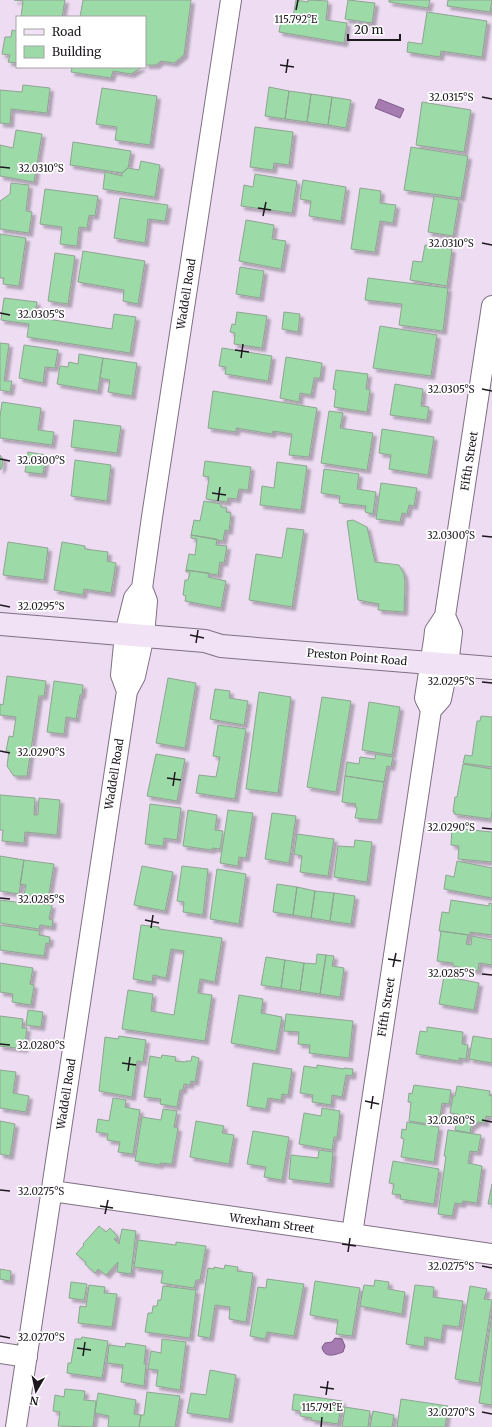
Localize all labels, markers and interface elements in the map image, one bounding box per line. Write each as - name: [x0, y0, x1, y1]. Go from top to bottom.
- text: 115.792°E: [275, 13, 318, 26]
- legend: [16, 16, 146, 68]
- scale bar: [348, 16, 400, 42]
- text: 20 m: [354, 22, 383, 37]
- text: Road: [52, 24, 81, 39]
- text: Building: [52, 44, 102, 59]
- text: 32.0315°S: [429, 91, 473, 104]
- text: 32.0310°S: [18, 162, 64, 175]
- text: 32.0310°S: [428, 237, 474, 250]
- street label: Waddell Road: [173, 257, 199, 332]
- text: 32.0305°S: [17, 308, 65, 321]
- text: 32.0305°S: [427, 383, 475, 396]
- street label: Fifth Street: [457, 430, 481, 492]
- text: 32.0300°S: [17, 454, 65, 467]
- text: 32.0300°S: [427, 529, 475, 542]
- text: 32.0295°S: [18, 600, 64, 613]
- street label: Preston Point Road: [306, 646, 408, 668]
- text: 32.0295°S: [428, 675, 474, 688]
- street label: Waddell Road: [101, 737, 127, 812]
- text: 32.0290°S: [17, 746, 65, 759]
- text: 32.0290°S: [427, 821, 475, 834]
- text: 32.0285°S: [18, 893, 64, 906]
- text: 32.0285°S: [428, 967, 474, 980]
- street label: Fifth Street: [374, 976, 398, 1038]
- text: 32.0280°S: [17, 1039, 65, 1052]
- street label: Waddell Road: [53, 1057, 79, 1132]
- text: 32.0280°S: [427, 1114, 475, 1127]
- text: 32.0275°S: [18, 1185, 64, 1198]
- street label: Wrexham Street: [228, 1210, 316, 1236]
- text: 32.0275°S: [428, 1260, 474, 1273]
- text: 32.0270°S: [17, 1331, 65, 1344]
- north arrow: [16, 1371, 56, 1411]
- text: N: [29, 1393, 40, 1408]
- text: 115.791°E: [301, 1401, 343, 1414]
- text: 32.0270°S: [427, 1406, 475, 1419]

